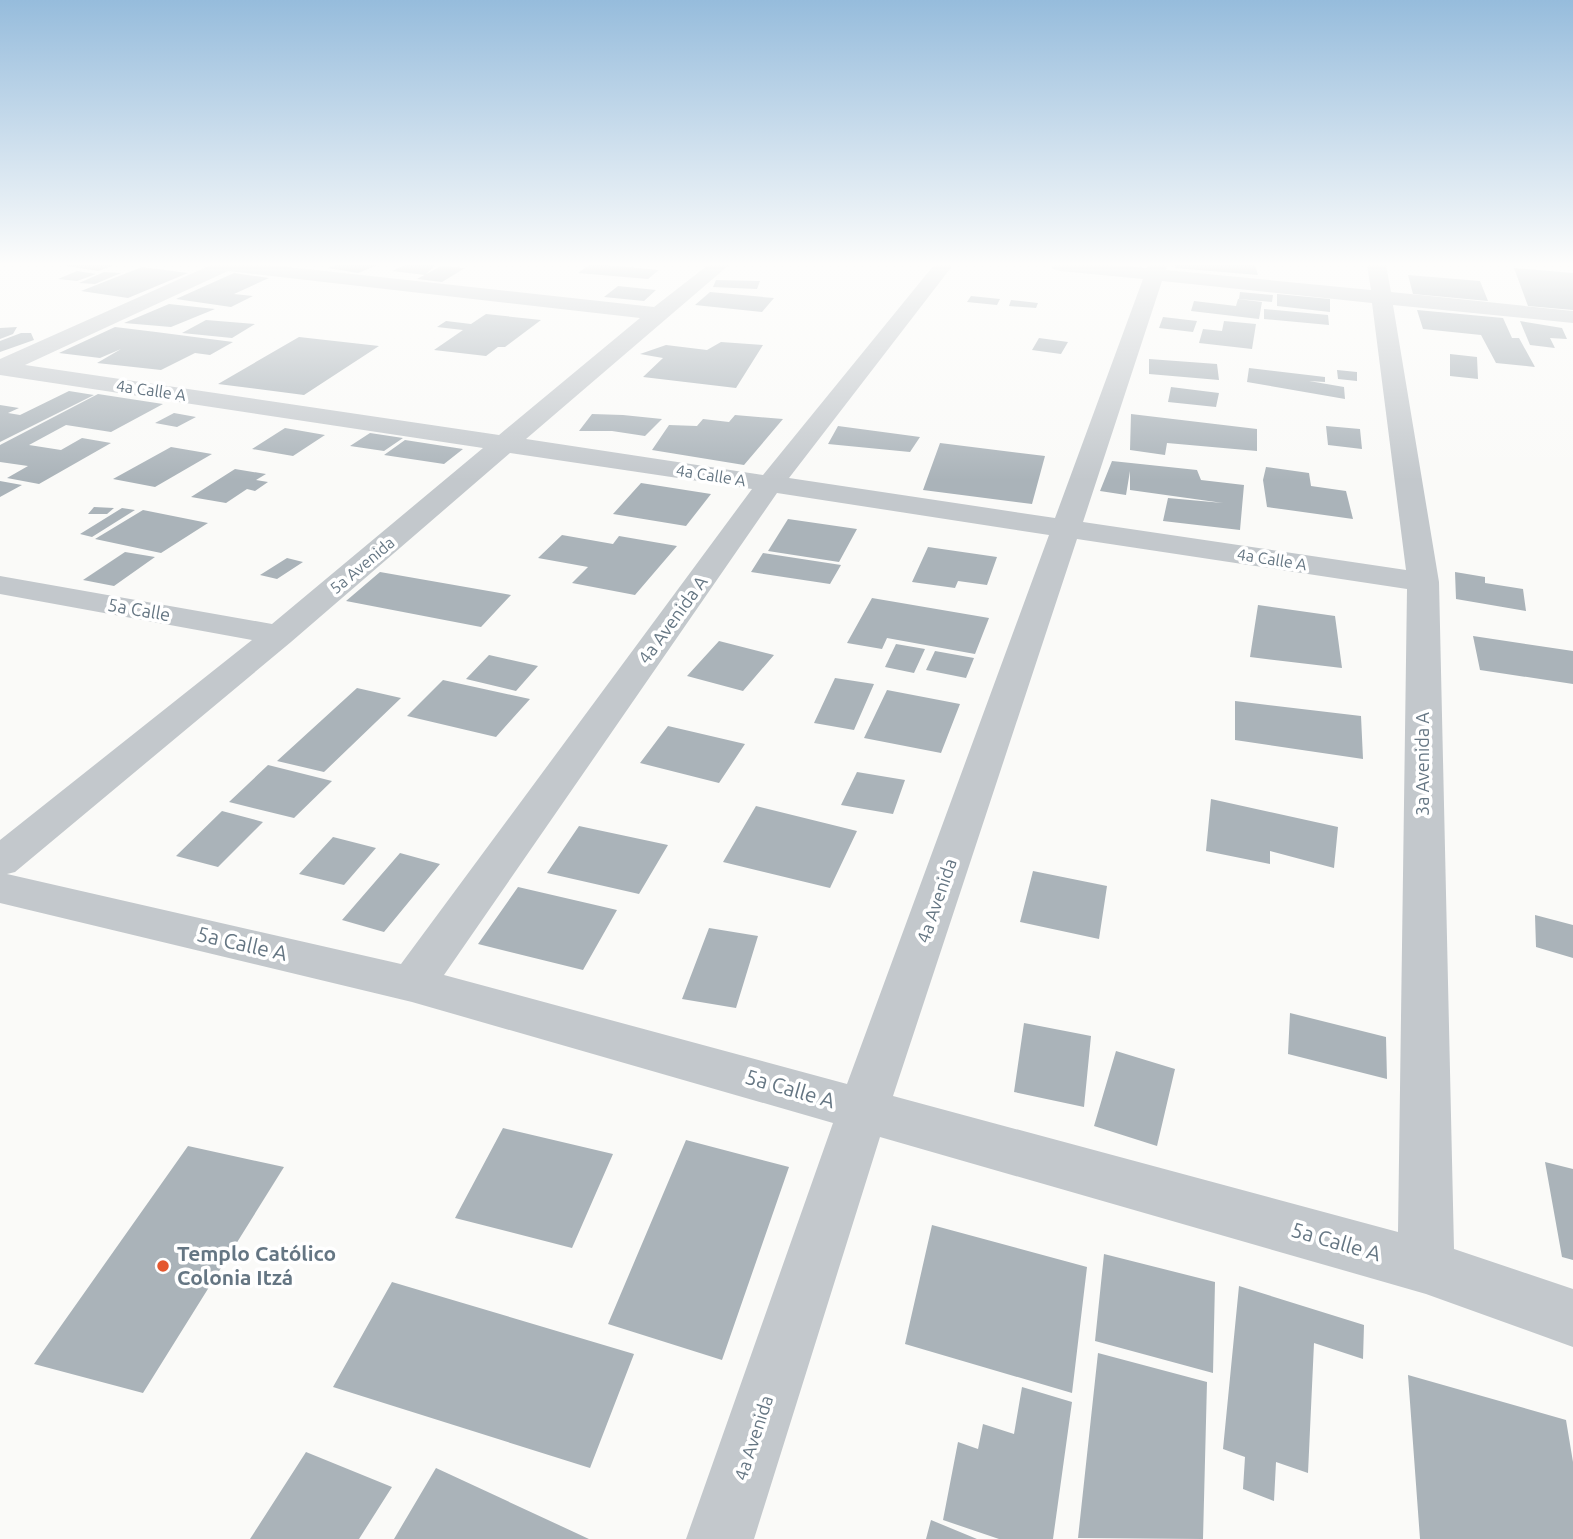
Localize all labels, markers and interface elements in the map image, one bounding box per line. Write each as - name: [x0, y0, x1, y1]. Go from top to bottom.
- street label: 4a Calle A: [115, 376, 188, 404]
- street label: 4a Calle A: [675, 461, 748, 489]
- street label: 5a Avenida: [326, 533, 398, 597]
- street label: 4a Calle A: [1236, 545, 1309, 573]
- street label: 4a Avenida A: [634, 571, 711, 667]
- street label: 5a Calle: [106, 594, 172, 624]
- street label: 3a Avenida A: [1412, 712, 1432, 816]
- street label: 4a Avenida: [912, 856, 960, 946]
- street label: 5a Calle A: [195, 921, 290, 965]
- street label: 5a Calle A: [743, 1064, 838, 1112]
- street label: 5a Calle A: [1289, 1217, 1384, 1265]
- place label: Templo Católico Colonia Itzá: [177, 1241, 336, 1289]
- marker: Templo Católico Colonia Itzá: [155, 1258, 171, 1274]
- street label: 4a Avenida: [730, 1393, 776, 1483]

